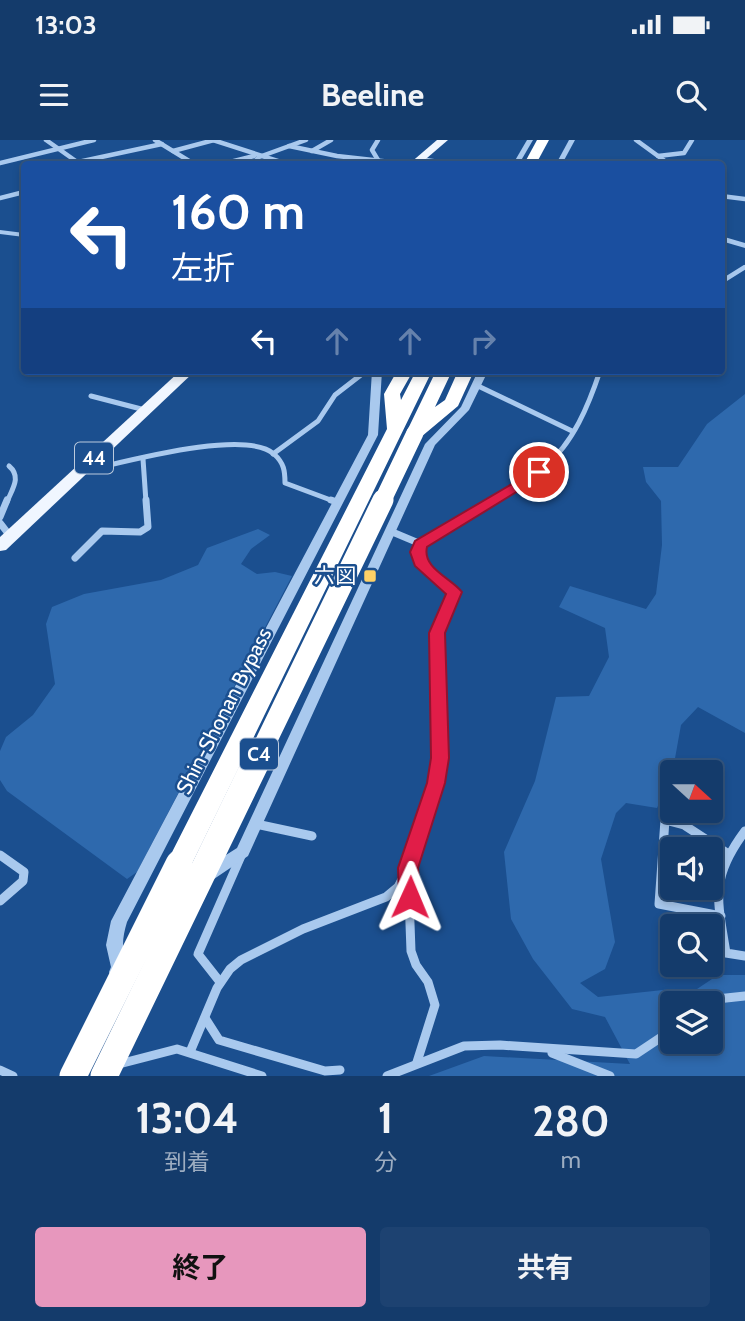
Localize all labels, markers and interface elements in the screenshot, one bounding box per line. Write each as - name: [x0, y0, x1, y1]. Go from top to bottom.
- text: 13:03: [35, 9, 97, 41]
- text: Beeline: [321, 75, 424, 114]
- icon: menu: [35, 76, 73, 114]
- icon: search: [672, 76, 710, 114]
- text: 160 m: [171, 182, 305, 241]
- icon: left: [56, 189, 147, 280]
- text: 左折: [171, 248, 235, 287]
- icon: left: [245, 322, 283, 360]
- icon: ahead: [318, 322, 356, 360]
- icon: ahead: [391, 322, 429, 360]
- icon: right: [464, 322, 502, 360]
- road number: 44: [75, 442, 113, 474]
- pin: [509, 442, 569, 502]
- icon: arrive: [520, 453, 558, 491]
- place label: 六図: [314, 563, 356, 588]
- marker: 六図: [362, 568, 378, 584]
- street label: Shin-Shonan Bypass: [171, 623, 277, 798]
- road number: C4: [240, 738, 278, 769]
- north arrow: [660, 760, 723, 822]
- map controls: [660, 760, 723, 1054]
- button: sound: [660, 837, 723, 900]
- position arrow: [373, 860, 447, 934]
- button: search: [660, 914, 723, 977]
- button: layers: [660, 991, 723, 1054]
- text: 13:04: [135, 1092, 239, 1144]
- text: 1: [378, 1092, 393, 1144]
- text: 280: [532, 1095, 610, 1147]
- text: m: [561, 1146, 581, 1174]
- text: 到着: [164, 1148, 210, 1176]
- text: 分: [374, 1148, 397, 1176]
- button: 終了: [35, 1227, 366, 1307]
- button: 共有: [380, 1227, 710, 1307]

